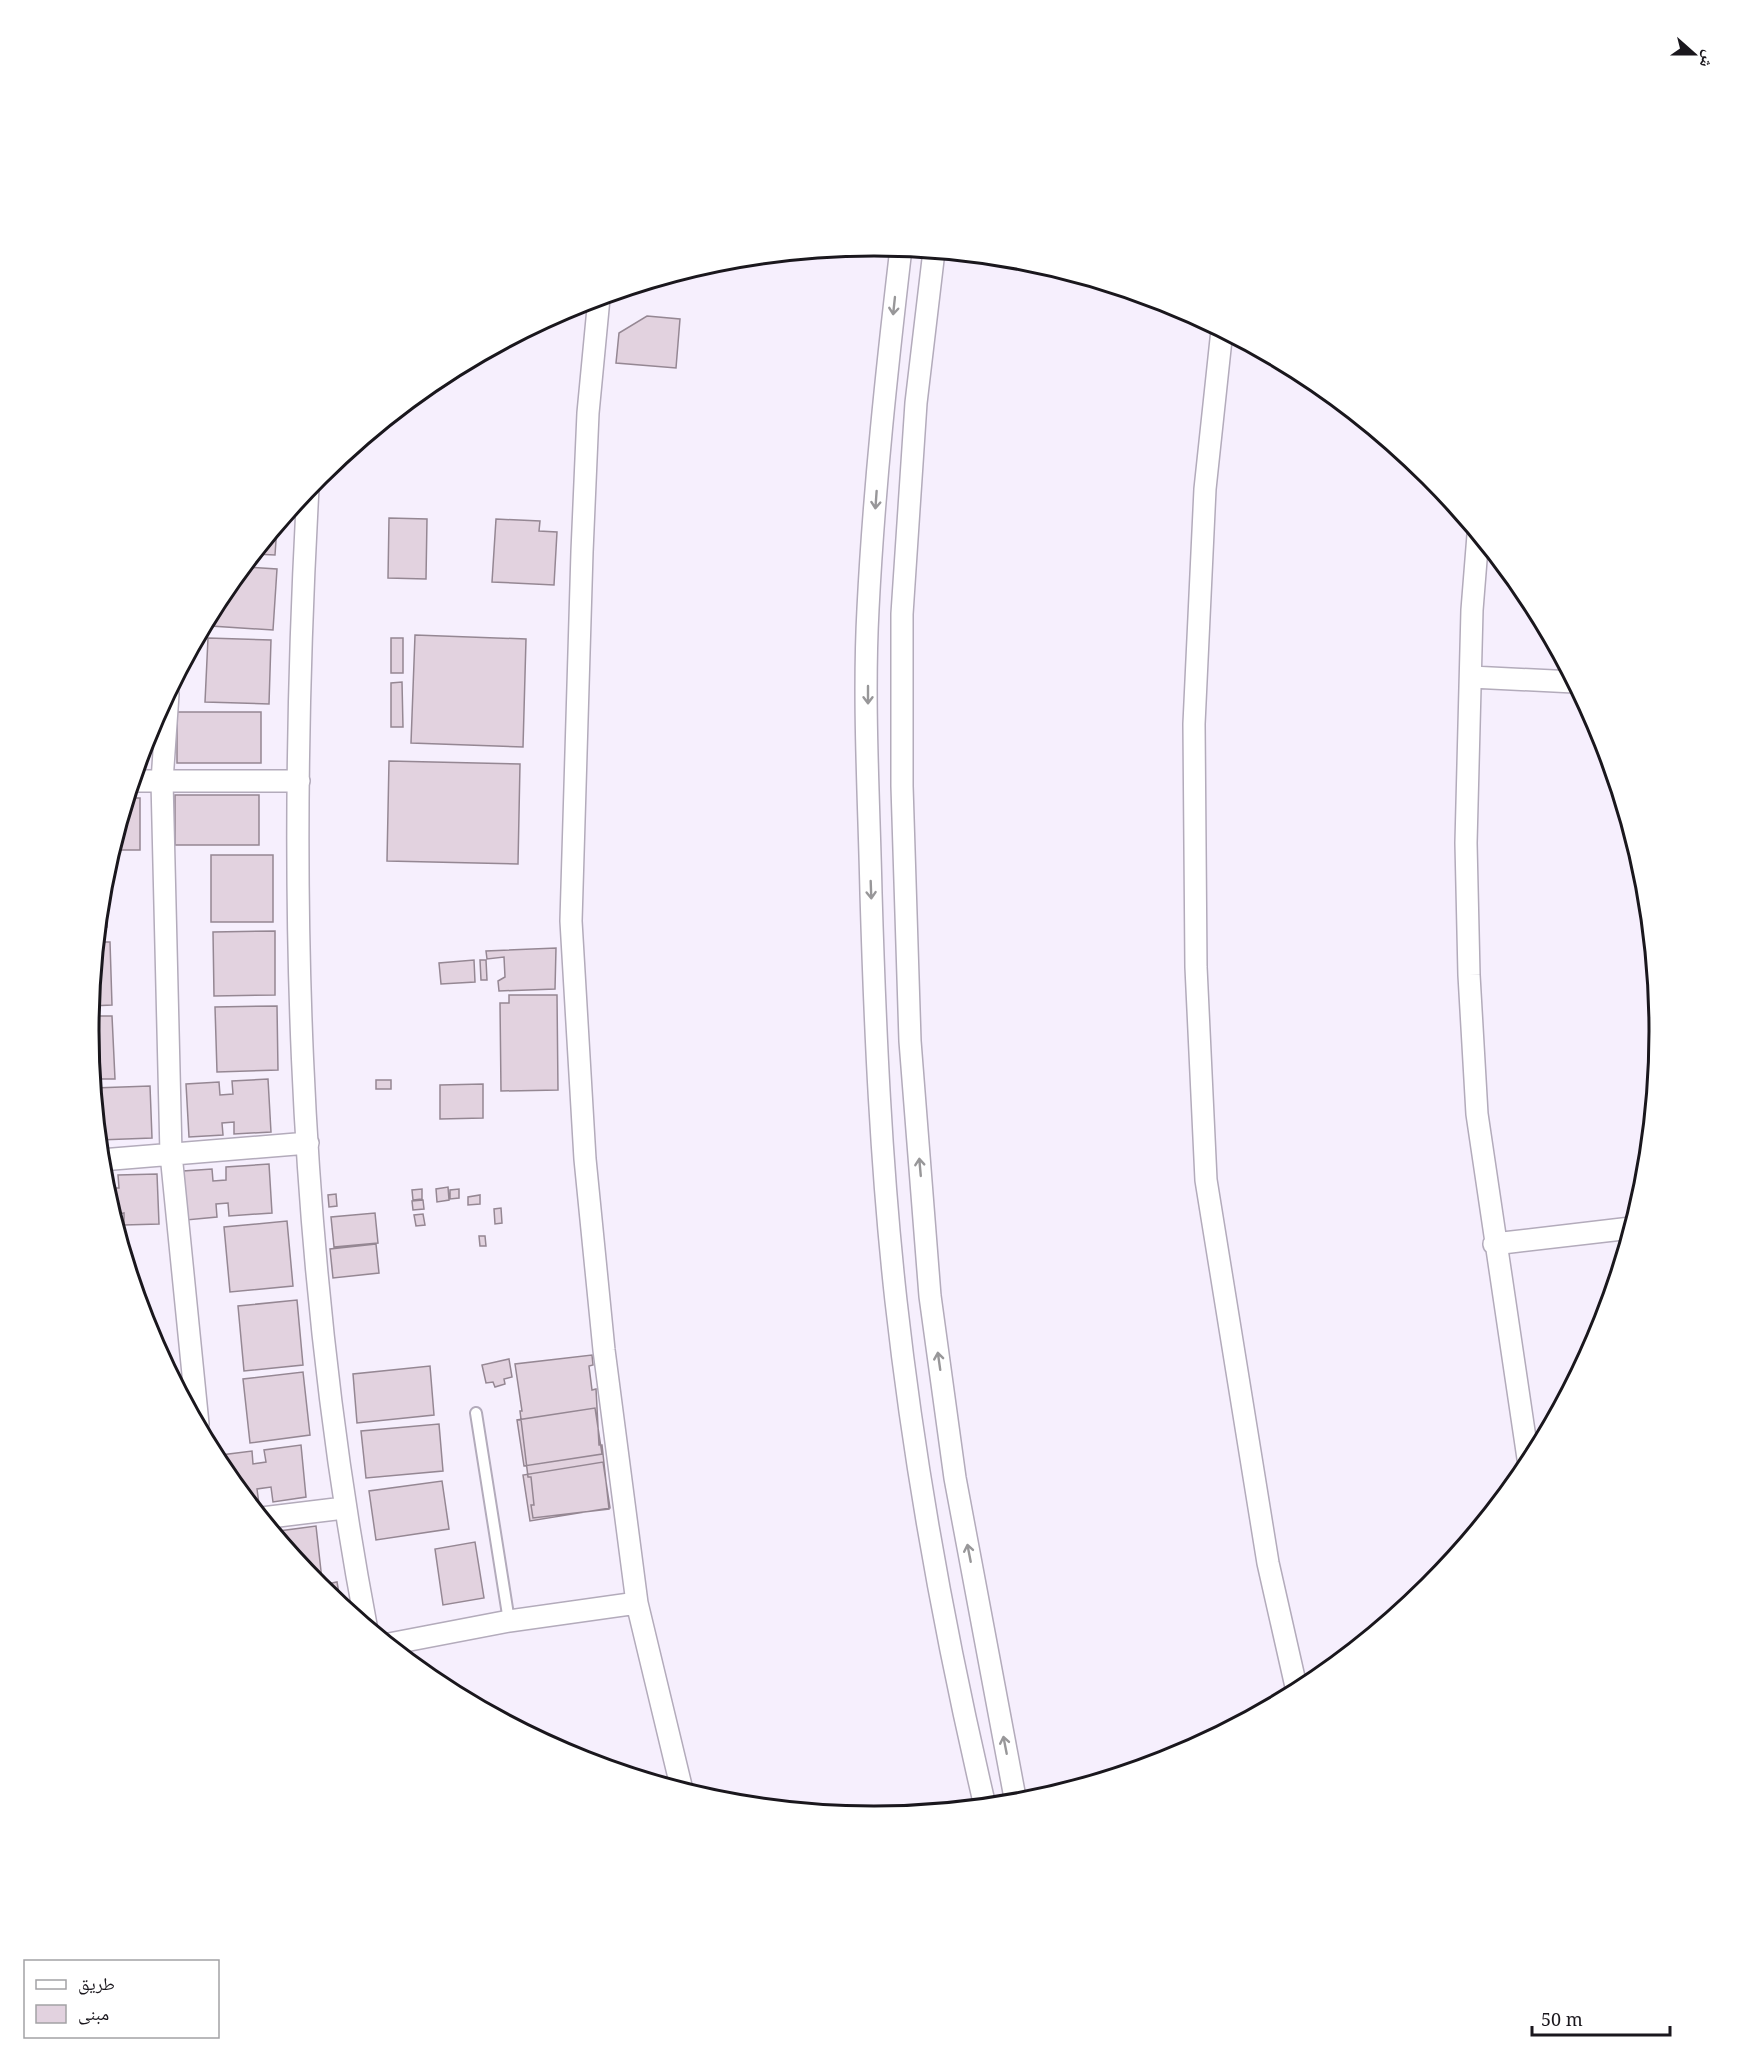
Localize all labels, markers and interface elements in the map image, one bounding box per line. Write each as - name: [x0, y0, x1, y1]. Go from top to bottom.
- north arrow: [1664, 24, 1724, 84]
- text: ش: [1695, 48, 1721, 71]
- one-way arrow: [888, 296, 899, 316]
- one-way arrow: [871, 490, 882, 510]
- one-way arrow: [862, 685, 874, 705]
- one-way arrow: [866, 880, 877, 900]
- one-way arrow: [914, 1157, 925, 1177]
- one-way arrow: [933, 1351, 944, 1371]
- one-way arrow: [963, 1544, 974, 1564]
- one-way arrow: [999, 1736, 1010, 1755]
- legend: [24, 1960, 219, 2038]
- text: طريق: [78, 1971, 115, 1995]
- scale bar: [1532, 1999, 1670, 2037]
- text: مبنى: [78, 2001, 109, 2025]
- text: 50 m: [1541, 2007, 1583, 2031]

